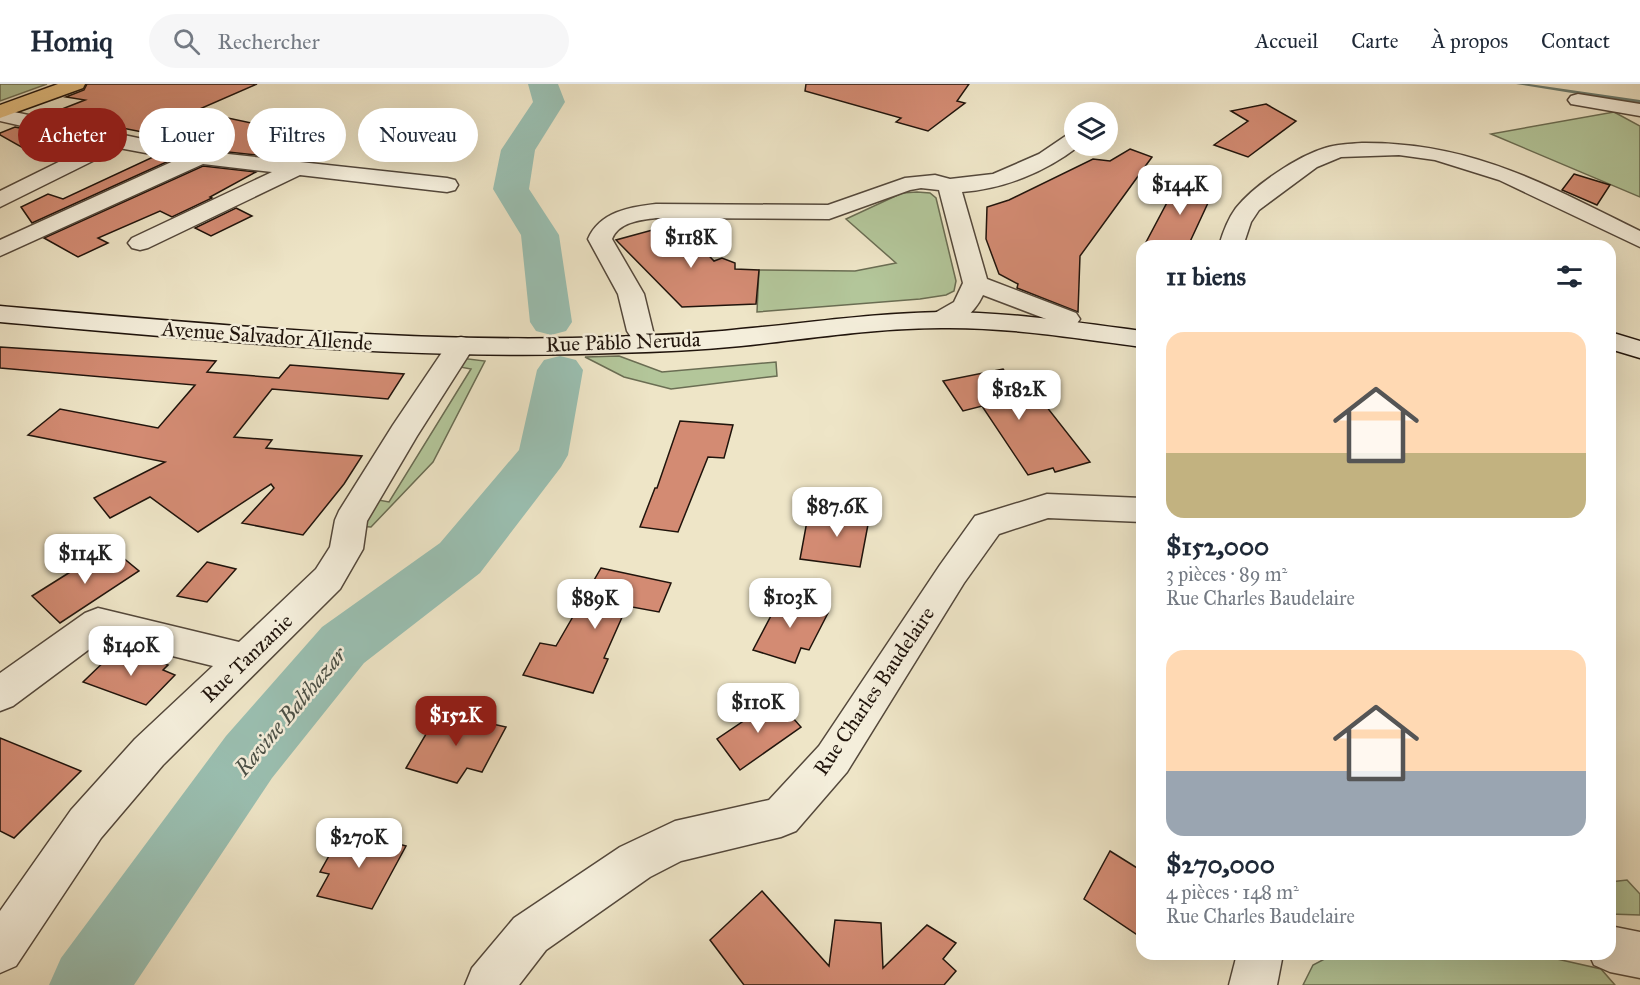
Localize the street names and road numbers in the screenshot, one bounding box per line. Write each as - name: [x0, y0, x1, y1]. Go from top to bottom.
- street label: Avenue Salvador Allende: [160, 316, 374, 356]
- street label: Rue Pablo Neruda: [545, 326, 701, 358]
- street label: Rue Charles Baudelaire: [808, 601, 940, 780]
- street label: Rue Tanzanie: [196, 608, 298, 708]

